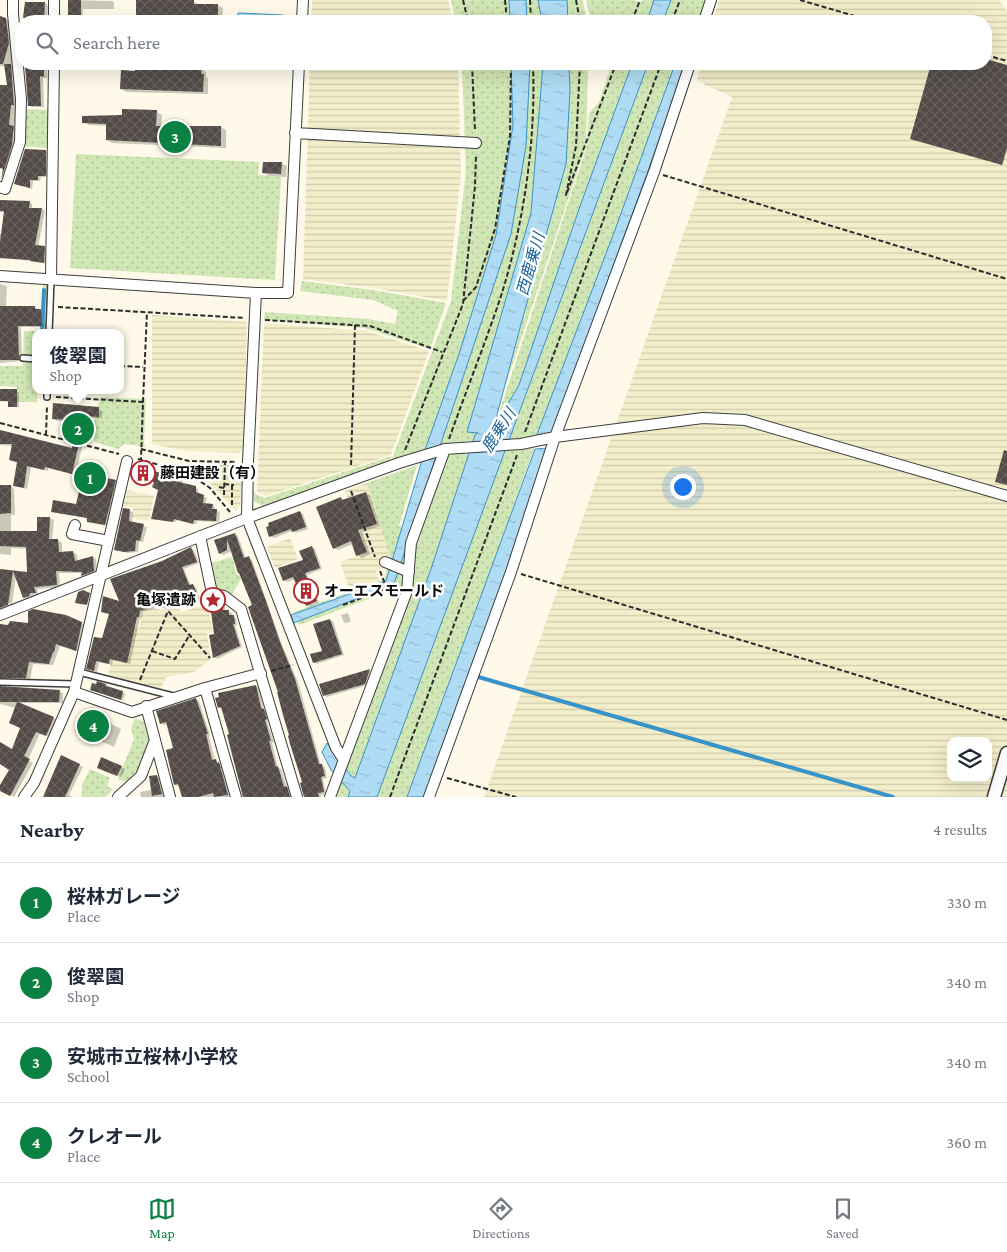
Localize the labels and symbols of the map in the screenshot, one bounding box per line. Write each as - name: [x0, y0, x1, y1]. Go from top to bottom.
- pin: 3: [159, 118, 191, 156]
- water label: 西鹿乗川: [513, 229, 548, 297]
- water label: 鹿乗川: [478, 404, 520, 455]
- pin: 2: [62, 410, 94, 448]
- pin: 1: [74, 459, 106, 497]
- building icon: 藤田建設（有）: [130, 460, 156, 486]
- place label: 藤田建設（有）: [160, 465, 265, 481]
- your location: [670, 474, 696, 500]
- building icon: オーエスモールド: [293, 578, 319, 604]
- place label: オーエスモールド: [324, 583, 444, 599]
- place icon: 亀塚遺跡: [200, 587, 226, 613]
- place label: 亀塚遺跡: [136, 592, 196, 608]
- pin: 4: [77, 707, 109, 745]

